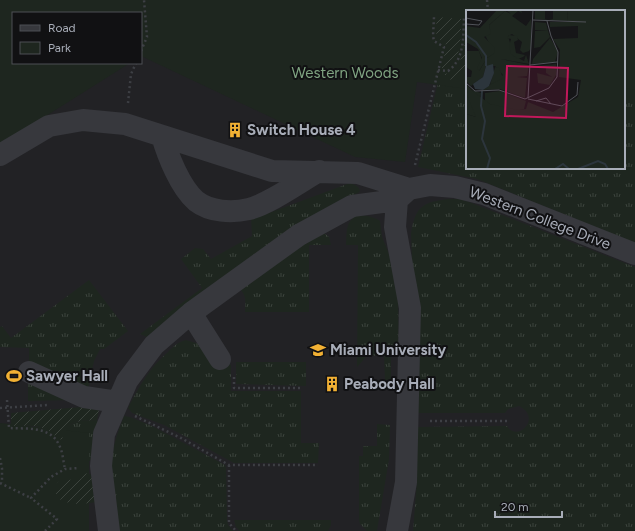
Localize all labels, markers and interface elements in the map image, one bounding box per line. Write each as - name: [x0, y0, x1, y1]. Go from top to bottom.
- inset map: [466, 10, 625, 169]
- legend: [12, 12, 142, 64]
- text: Road: [48, 21, 76, 35]
- text: Park: [48, 41, 71, 55]
- park label: Western Woods: [292, 64, 398, 82]
- building icon: Switch House 4: [226, 121, 244, 139]
- place label: Switch House 4: [247, 121, 356, 139]
- street label: Western College Drive: [467, 183, 613, 253]
- school or university icon: Miami University: [309, 341, 327, 359]
- place label: Miami University: [330, 341, 446, 359]
- sports icon: Sawyer Hall: [5, 367, 23, 385]
- place label: Sawyer Hall: [26, 367, 108, 385]
- building icon: Peabody Hall: [323, 375, 341, 393]
- place label: Peabody Hall: [344, 375, 435, 393]
- scale bar: [495, 493, 562, 519]
- text: 20 m: [501, 500, 529, 514]

